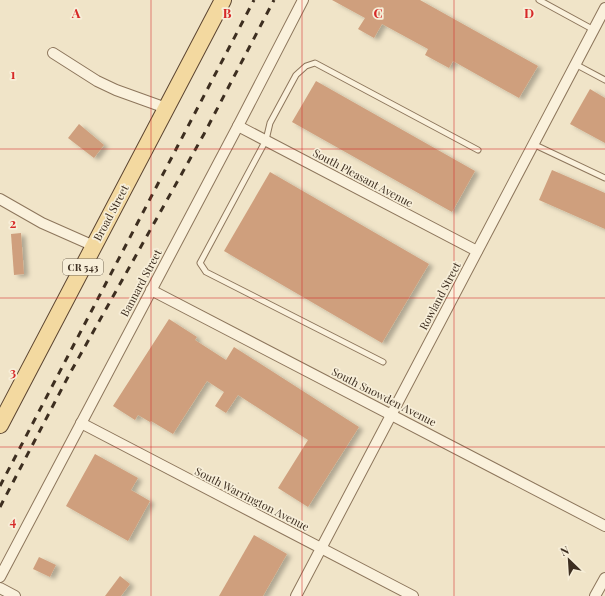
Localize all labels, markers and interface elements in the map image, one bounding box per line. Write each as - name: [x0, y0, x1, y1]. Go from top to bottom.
- text: A: [71, 4, 81, 21]
- text: B: [223, 4, 232, 21]
- text: C: [373, 4, 383, 21]
- text: D: [524, 4, 534, 21]
- text: 1: [11, 65, 16, 82]
- street label: South Pleasant Avenue: [311, 145, 416, 210]
- street label: Broad Street: [89, 182, 132, 244]
- text: 2: [10, 214, 17, 231]
- street label: Bannard Street: [116, 246, 165, 319]
- road number: CR 543: [63, 259, 103, 275]
- street label: Rowland Street: [415, 259, 464, 332]
- text: 3: [10, 363, 16, 380]
- street label: South Snowden Avenue: [329, 364, 439, 430]
- street label: South Warrington Avenue: [193, 463, 312, 534]
- text: 4: [10, 512, 17, 529]
- north arrow: [549, 540, 589, 580]
- text: N: [558, 542, 571, 559]

